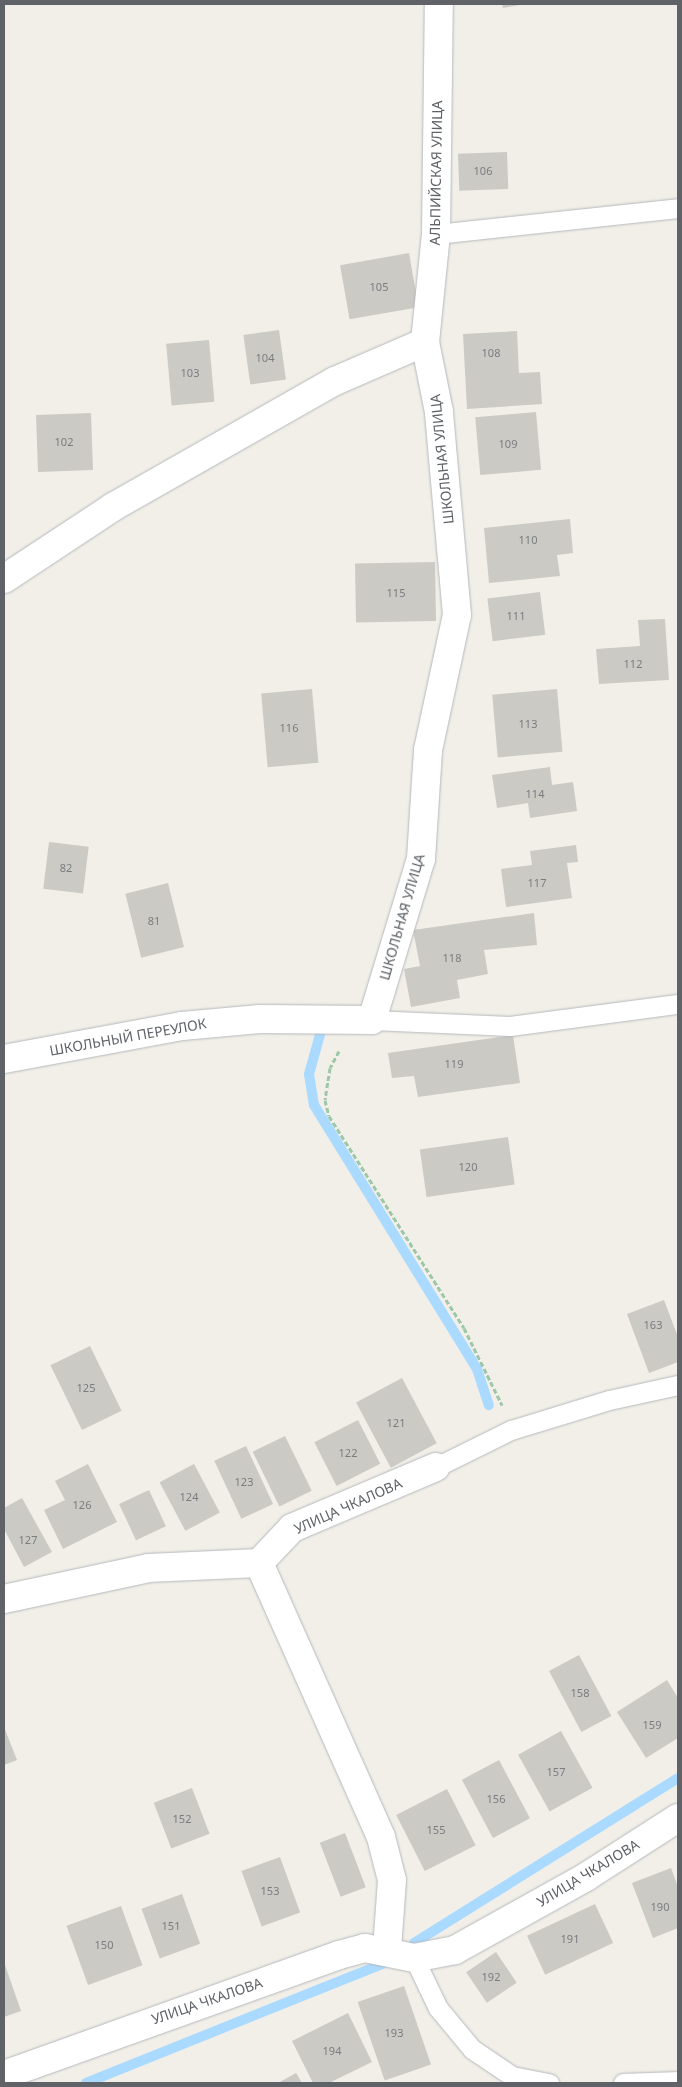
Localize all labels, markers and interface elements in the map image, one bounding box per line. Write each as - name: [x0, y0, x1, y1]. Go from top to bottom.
- street label: АЛЬПИЙСКАЯ УЛИЦА: [426, 100, 446, 246]
- house number: 106: [474, 164, 492, 178]
- house number: 105: [370, 280, 388, 294]
- house number: 108: [482, 346, 500, 360]
- house number: 104: [256, 351, 274, 365]
- house number: 103: [181, 366, 199, 380]
- street label: ШКОЛЬНАЯ УЛИЦА: [427, 393, 457, 525]
- house number: 102: [55, 435, 73, 449]
- house number: 109: [499, 437, 517, 451]
- house number: 110: [519, 533, 537, 547]
- house number: 115: [387, 586, 405, 600]
- house number: 111: [507, 609, 525, 623]
- house number: 112: [624, 657, 642, 671]
- house number: 113: [519, 717, 537, 731]
- house number: 116: [280, 721, 298, 735]
- house number: 114: [526, 787, 544, 801]
- street label: ШКОЛЬНАЯ УЛИЦА: [376, 852, 428, 982]
- house number: 82: [60, 861, 72, 875]
- house number: 117: [528, 876, 546, 890]
- house number: 81: [148, 914, 160, 928]
- house number: 118: [443, 951, 461, 965]
- street label: ШКОЛЬНЫЙ ПЕРЕУЛОК: [48, 1015, 208, 1059]
- house number: 119: [445, 1057, 463, 1071]
- house number: 120: [459, 1160, 477, 1174]
- house number: 163: [644, 1318, 662, 1332]
- house number: 125: [77, 1381, 95, 1395]
- house number: 121: [387, 1416, 405, 1430]
- house number: 122: [339, 1446, 357, 1460]
- house number: 123: [235, 1475, 253, 1489]
- street label: УЛИЦА ЧКАЛОВА: [292, 1475, 404, 1537]
- house number: 124: [180, 1490, 198, 1504]
- house number: 126: [73, 1498, 91, 1512]
- house number: 127: [19, 1533, 37, 1547]
- house number: 158: [571, 1686, 589, 1700]
- house number: 159: [643, 1718, 661, 1732]
- house number: 157: [547, 1765, 565, 1779]
- house number: 156: [487, 1792, 505, 1806]
- house number: 152: [173, 1812, 191, 1826]
- house number: 155: [427, 1823, 445, 1837]
- street label: УЛИЦА ЧКАЛОВА: [534, 1836, 642, 1910]
- house number: 153: [261, 1884, 279, 1898]
- house number: 190: [651, 1900, 669, 1914]
- house number: 151: [162, 1919, 180, 1933]
- house number: 191: [561, 1932, 579, 1946]
- house number: 150: [95, 1938, 113, 1952]
- house number: 192: [482, 1970, 500, 1984]
- street label: УЛИЦА ЧКАЛОВА: [149, 1974, 265, 2028]
- house number: 193: [385, 2026, 403, 2040]
- house number: 194: [323, 2044, 341, 2058]

